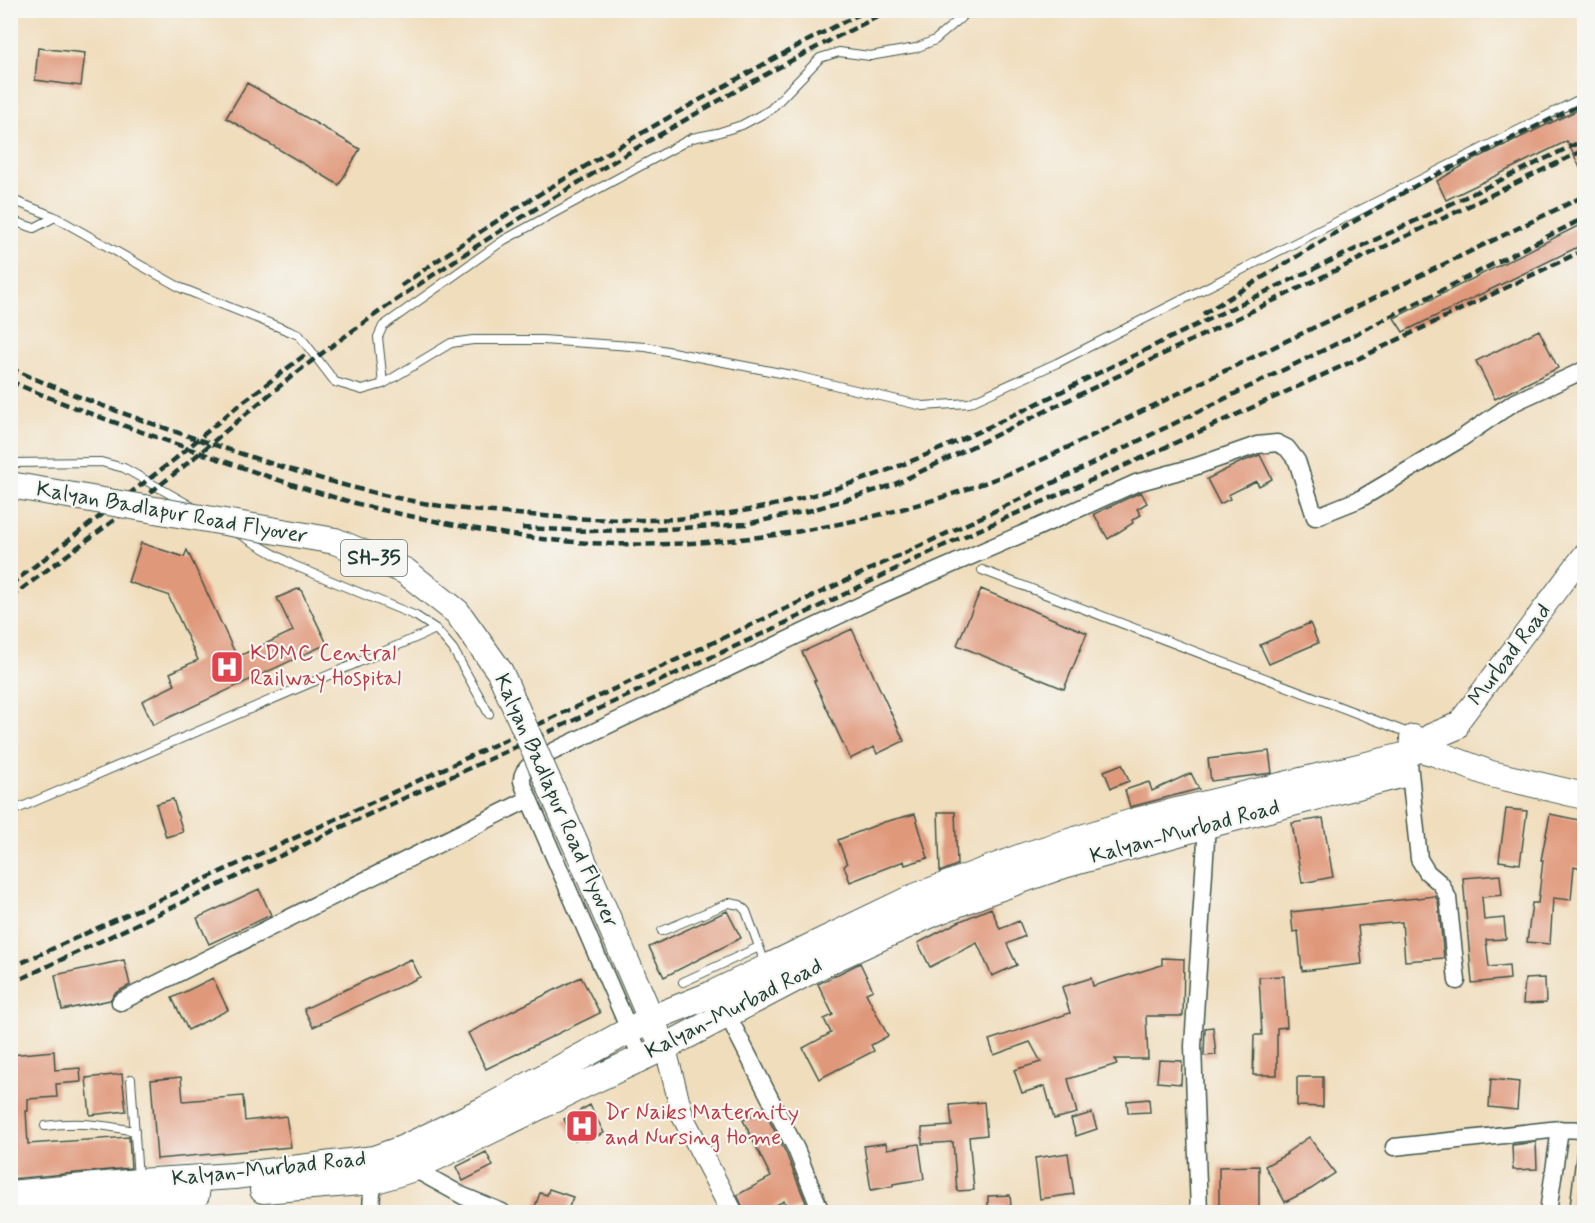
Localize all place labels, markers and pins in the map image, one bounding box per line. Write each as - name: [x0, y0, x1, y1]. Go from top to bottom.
- place label: KDMC Central Railway Hospital: [250, 640, 401, 693]
- hospital icon: KDMC Central Railway Hospital: [209, 649, 245, 685]
- place label: Dr Naiks Maternity and Nursing Home: [605, 1099, 799, 1153]
- hospital icon: Dr Naiks Maternity and Nursing Home: [564, 1108, 600, 1144]

